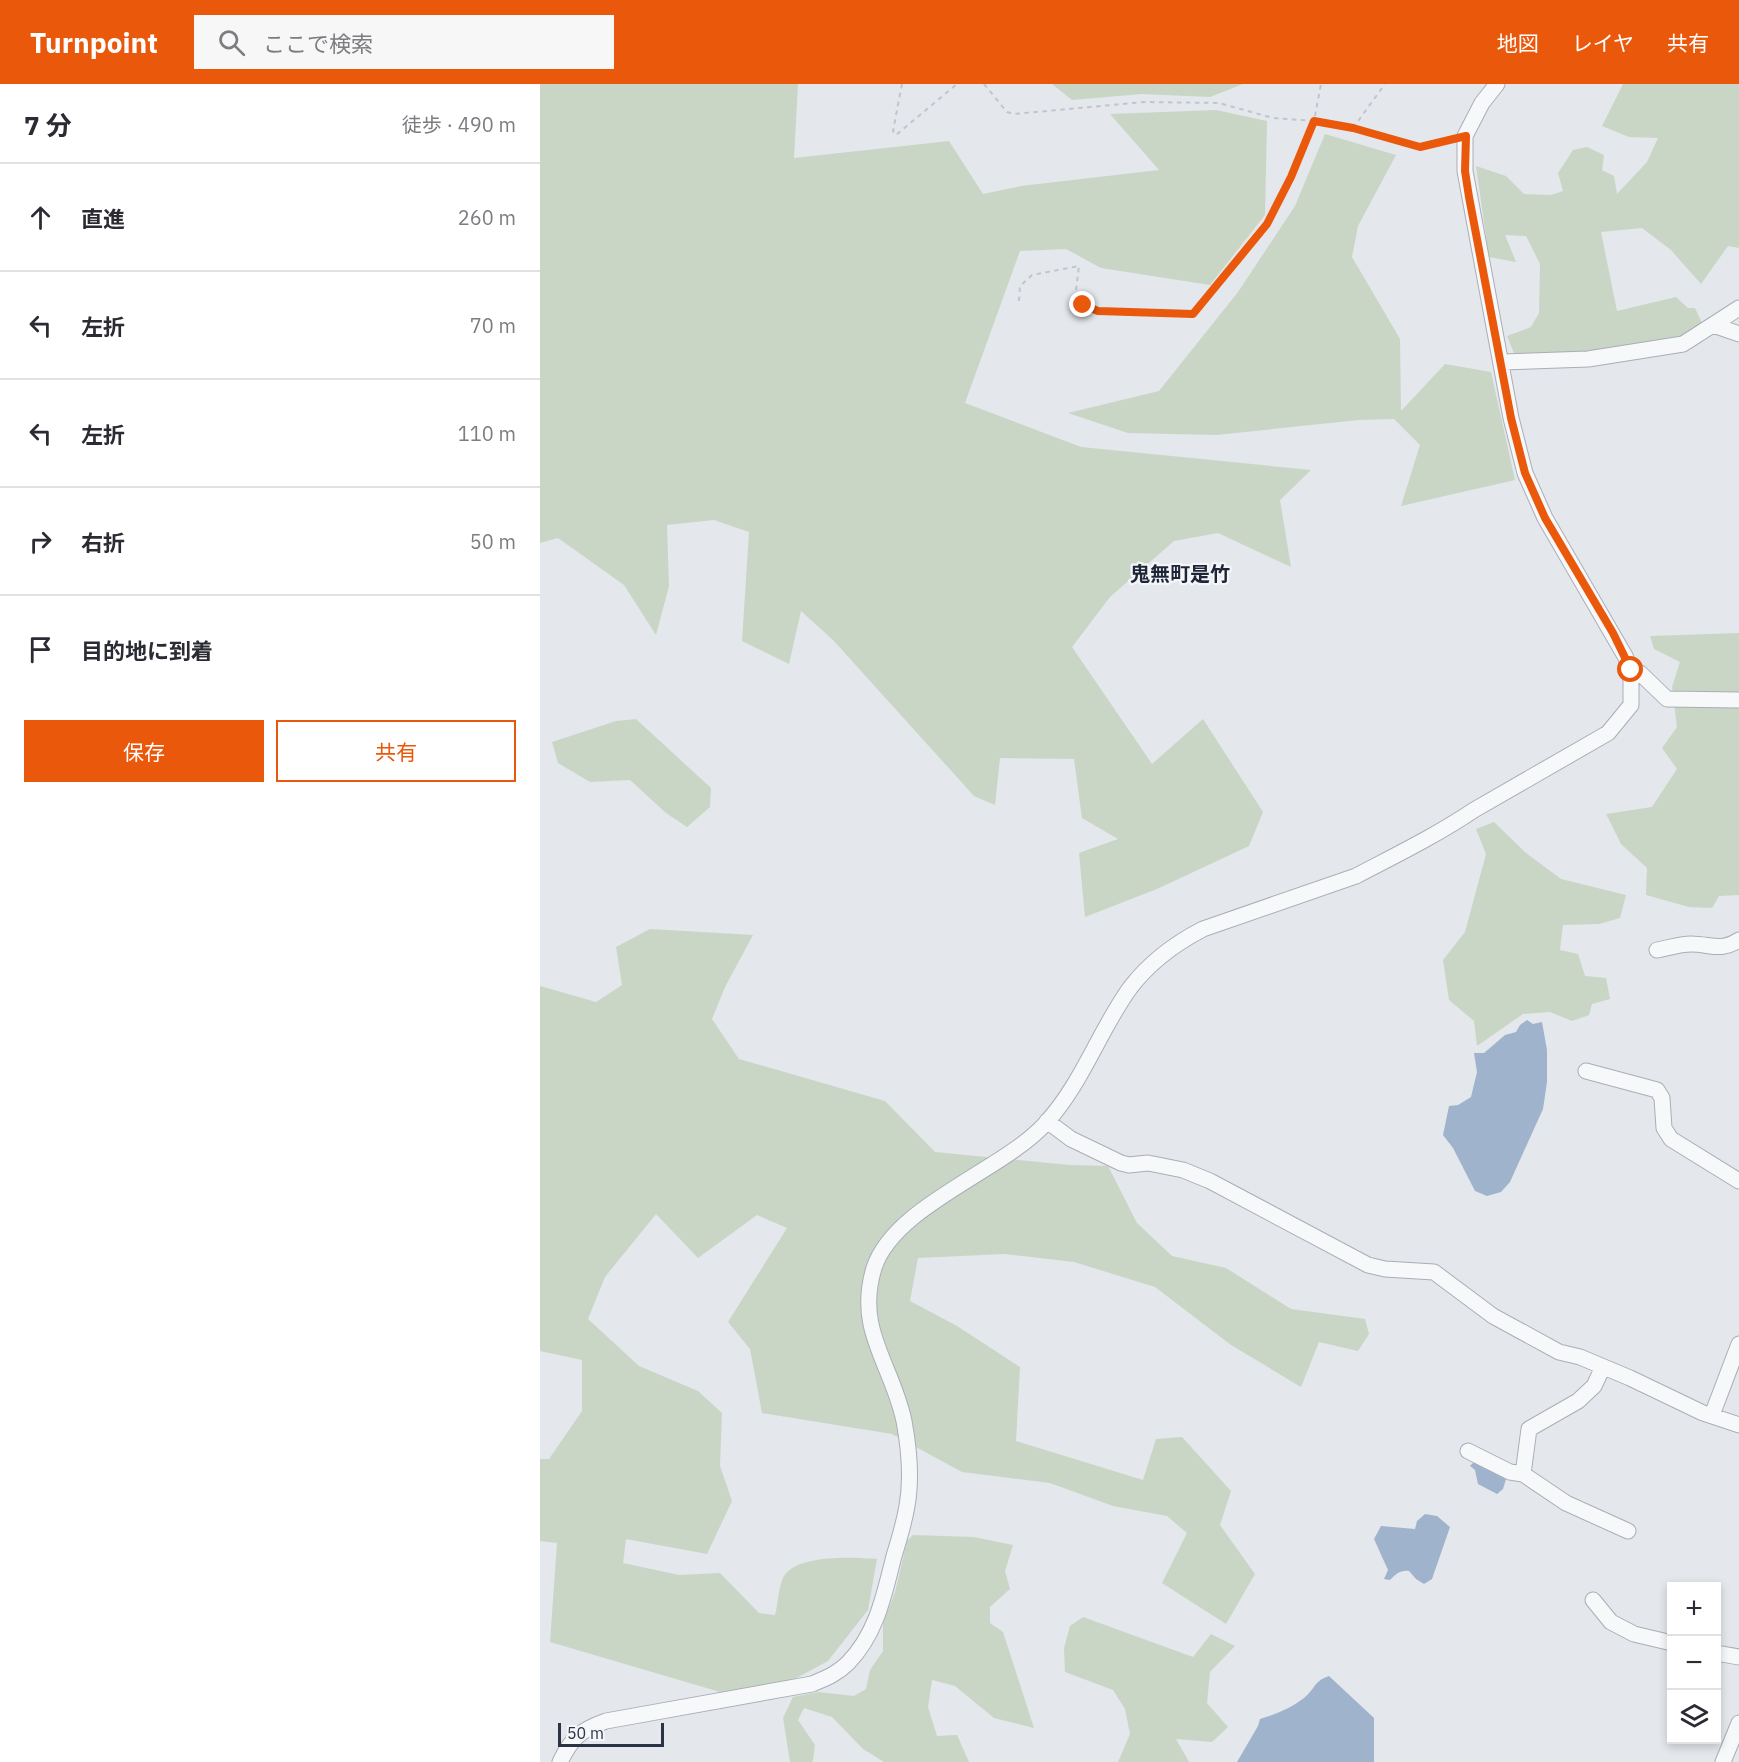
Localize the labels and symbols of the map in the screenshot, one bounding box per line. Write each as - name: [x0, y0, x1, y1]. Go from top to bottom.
- route end: [1069, 291, 1095, 317]
- district label: 鬼無町是竹: [1130, 560, 1230, 587]
- route start: [1617, 656, 1643, 682]
- scale bar: [558, 1720, 664, 1748]

